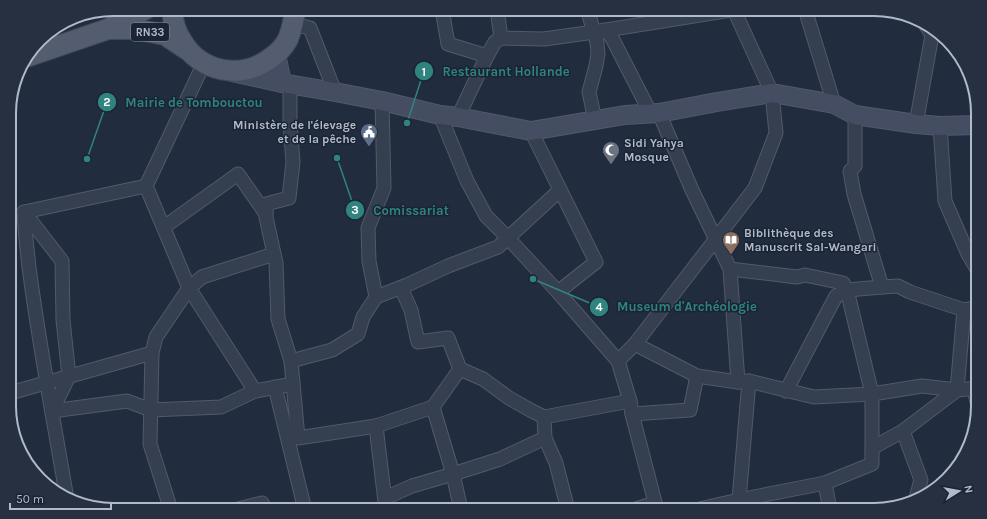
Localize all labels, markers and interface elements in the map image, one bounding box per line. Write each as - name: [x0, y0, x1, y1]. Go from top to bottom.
- road number: RN33: [131, 23, 169, 41]
- callout: Restaurant Hollande: [414, 59, 577, 84]
- text: Restaurant Hollande: [442, 64, 570, 79]
- text: 1: [422, 65, 426, 79]
- callout: Mairie de Tombouctou: [97, 90, 270, 115]
- text: 2: [103, 95, 111, 109]
- text: Mairie de Tombouctou: [125, 95, 263, 110]
- place label: Ministère de l'élevage et de la pêche: [233, 118, 356, 146]
- public building icon: Ministère de l'élevage et de la pêche: [359, 122, 379, 147]
- place label: Sidi Yahya Mosque: [624, 136, 684, 164]
- mosque icon: Sidi Yahya Mosque: [601, 140, 621, 165]
- callout: Comissariat: [345, 198, 457, 223]
- text: 3: [351, 203, 359, 217]
- text: Comissariat: [373, 203, 449, 218]
- place label: Biblithèque des Manuscrit Sal-Wangari: [744, 226, 876, 254]
- library icon: Biblithèque des Manuscrit Sal-Wangari: [721, 230, 741, 255]
- callout: Museum d'Archéologie: [589, 294, 765, 319]
- text: Museum d'Archéologie: [617, 299, 757, 314]
- text: 4: [595, 300, 603, 314]
- north arrow: [939, 471, 979, 511]
- text: N: [961, 484, 975, 494]
- scale bar: [10, 485, 111, 511]
- text: 50 m: [16, 492, 44, 506]

